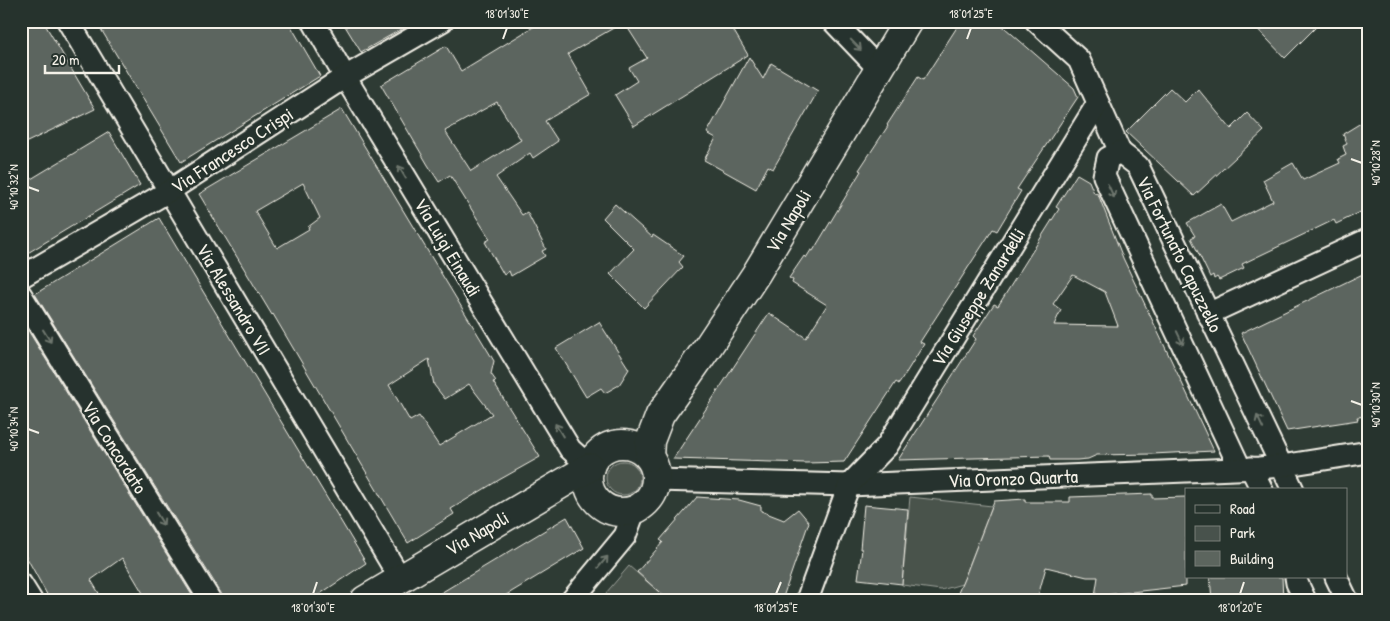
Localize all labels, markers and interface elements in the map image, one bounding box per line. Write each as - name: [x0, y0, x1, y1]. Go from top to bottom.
- text: 18°01'30"E: [485, 5, 530, 22]
- text: 18°01'25"E: [949, 5, 994, 22]
- one-way arrow: [850, 38, 862, 51]
- scale bar: [45, 42, 119, 74]
- text: 20 m: [52, 49, 79, 70]
- street label: Via Francesco Crispi: [166, 101, 298, 199]
- text: 40°10'28"N: [1367, 140, 1384, 186]
- text: 40°10'32"N: [5, 164, 22, 210]
- one-way arrow: [397, 165, 407, 179]
- street label: Via Fortunato Capuzzello: [1131, 172, 1229, 337]
- one-way arrow: [1107, 183, 1116, 198]
- street label: Via Napoli: [759, 185, 817, 257]
- street label: Via Luigi Einaudi: [408, 193, 488, 301]
- street label: Via Giuseppe Zanardelli: [925, 223, 1031, 371]
- street label: Via Alessandro VII: [190, 238, 278, 360]
- one-way arrow: [42, 329, 52, 343]
- one-way arrow: [1175, 330, 1185, 345]
- text: 40°10'30"N: [1367, 382, 1384, 428]
- street label: Via Concordato: [76, 396, 154, 499]
- text: 40°10'34"N: [5, 407, 22, 451]
- one-way arrow: [1255, 415, 1264, 430]
- one-way arrow: [553, 424, 563, 438]
- street label: Via Oronzo Quarta: [948, 463, 1079, 493]
- legend: [1185, 488, 1348, 578]
- text: Road: [1230, 498, 1255, 519]
- street label: Via Napoli: [440, 504, 514, 562]
- one-way arrow: [155, 512, 165, 526]
- text: Park: [1230, 522, 1255, 543]
- text: Building: [1230, 548, 1274, 569]
- one-way arrow: [597, 556, 608, 569]
- text: 18°01'30"E: [291, 599, 336, 616]
- text: 18°01'25"E: [754, 599, 799, 616]
- text: 18°01'20"E: [1218, 599, 1263, 616]

